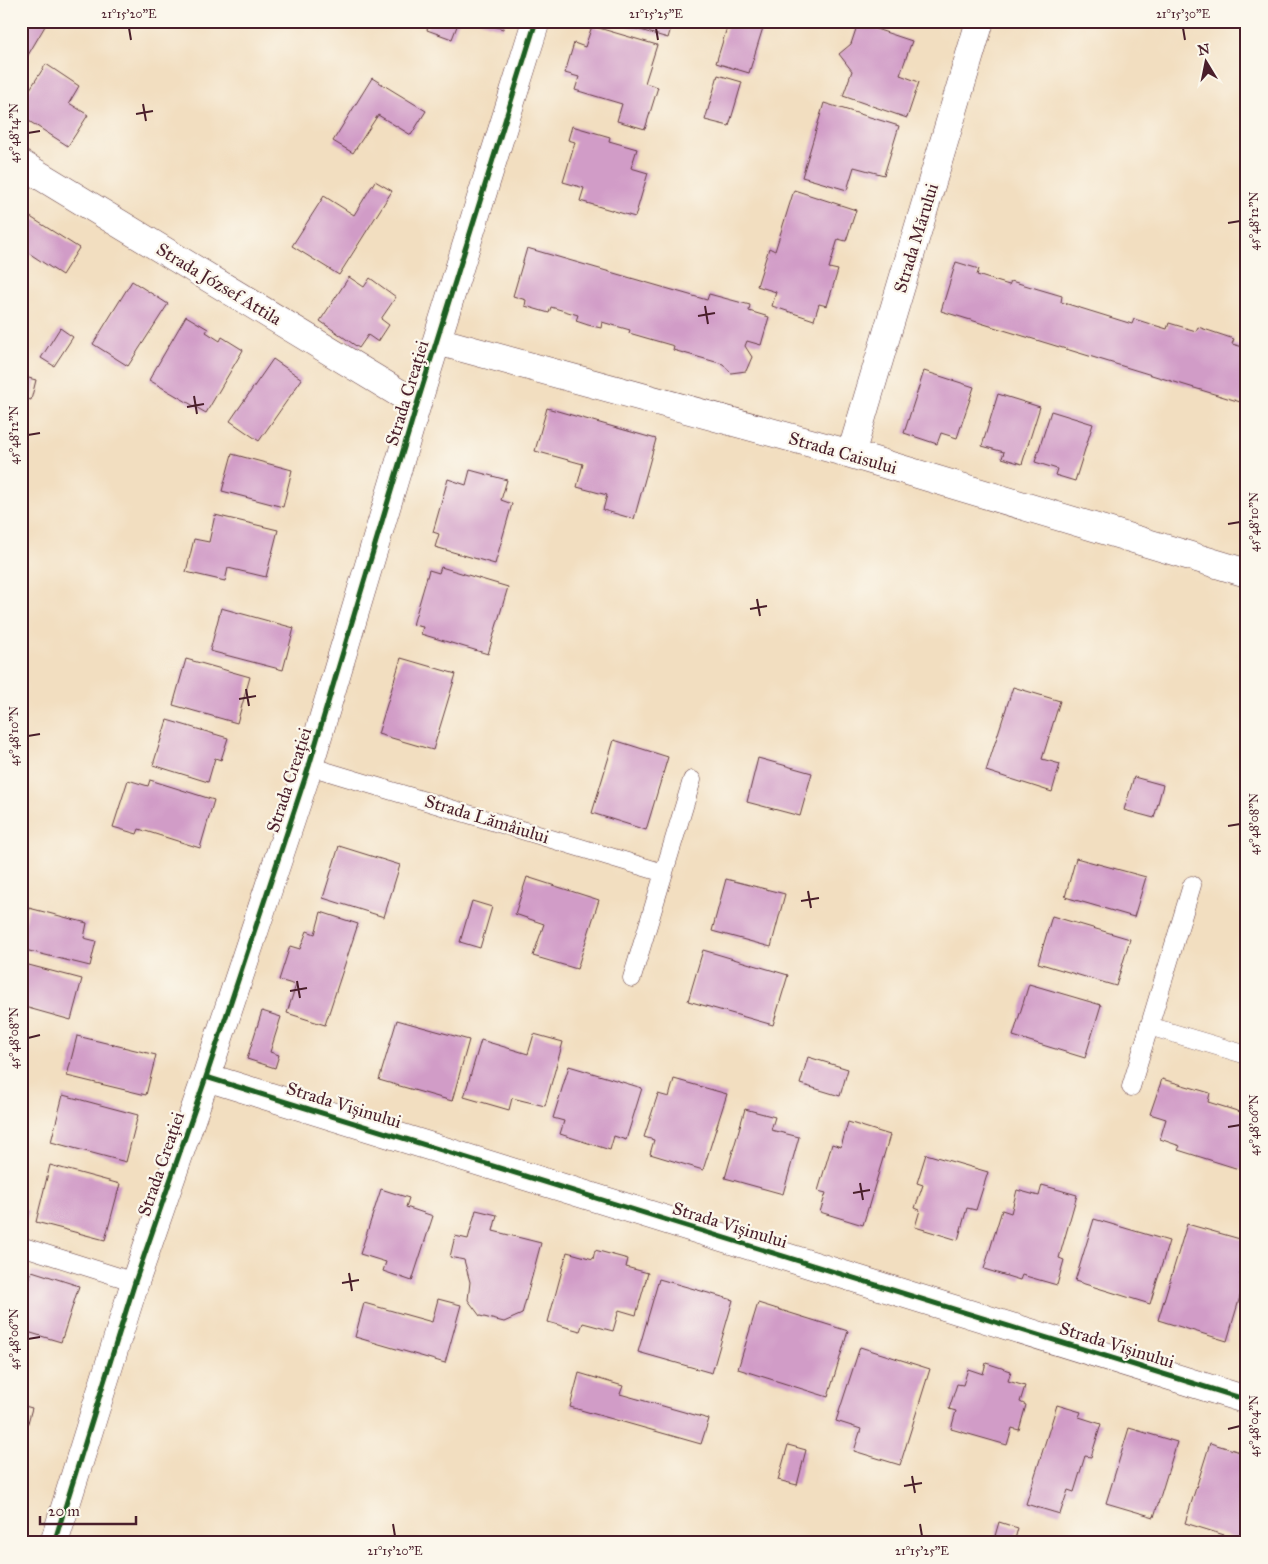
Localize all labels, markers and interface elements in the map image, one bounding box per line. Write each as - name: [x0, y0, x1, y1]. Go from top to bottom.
- text: 21°15'20"E: [101, 7, 157, 21]
- text: 21°15'25"E: [629, 7, 683, 21]
- text: 21°15'30"E: [1156, 7, 1210, 21]
- north arrow: [1180, 38, 1230, 88]
- text: N: [1197, 40, 1211, 59]
- text: 45°48'14"N: [7, 103, 21, 163]
- street label: Strada Mărului: [889, 180, 943, 295]
- text: 45°48'12"N: [1247, 191, 1261, 251]
- street label: Strada József Attila: [152, 238, 286, 331]
- street label: Strada Creației: [381, 337, 434, 448]
- text: 45°48'12"N: [7, 405, 21, 465]
- street label: Strada Caisului: [786, 427, 900, 479]
- text: 45°48'10"N: [1247, 492, 1261, 552]
- text: 45°48'10"N: [7, 706, 21, 766]
- street label: Strada Creației: [262, 725, 316, 835]
- street label: Strada Lămâiului: [422, 790, 552, 848]
- text: 45°48'08"N: [1247, 793, 1261, 855]
- text: 45°48'08"N: [7, 1007, 21, 1069]
- street label: Strada Vișinului: [284, 1077, 404, 1133]
- text: 45°48'06"N: [1247, 1094, 1261, 1156]
- street label: Strada Creației: [133, 1109, 189, 1219]
- street label: Strada Vișinului: [670, 1197, 790, 1253]
- text: 45°48'06"N: [7, 1308, 21, 1370]
- street label: Strada Vișinului: [1057, 1317, 1177, 1373]
- text: 45°48'04"N: [1247, 1395, 1261, 1457]
- scale bar: [40, 1494, 136, 1526]
- text: 20 m: [48, 1502, 80, 1520]
- text: 21°15'20"E: [367, 1544, 423, 1558]
- text: 21°15'25"E: [895, 1544, 949, 1558]

